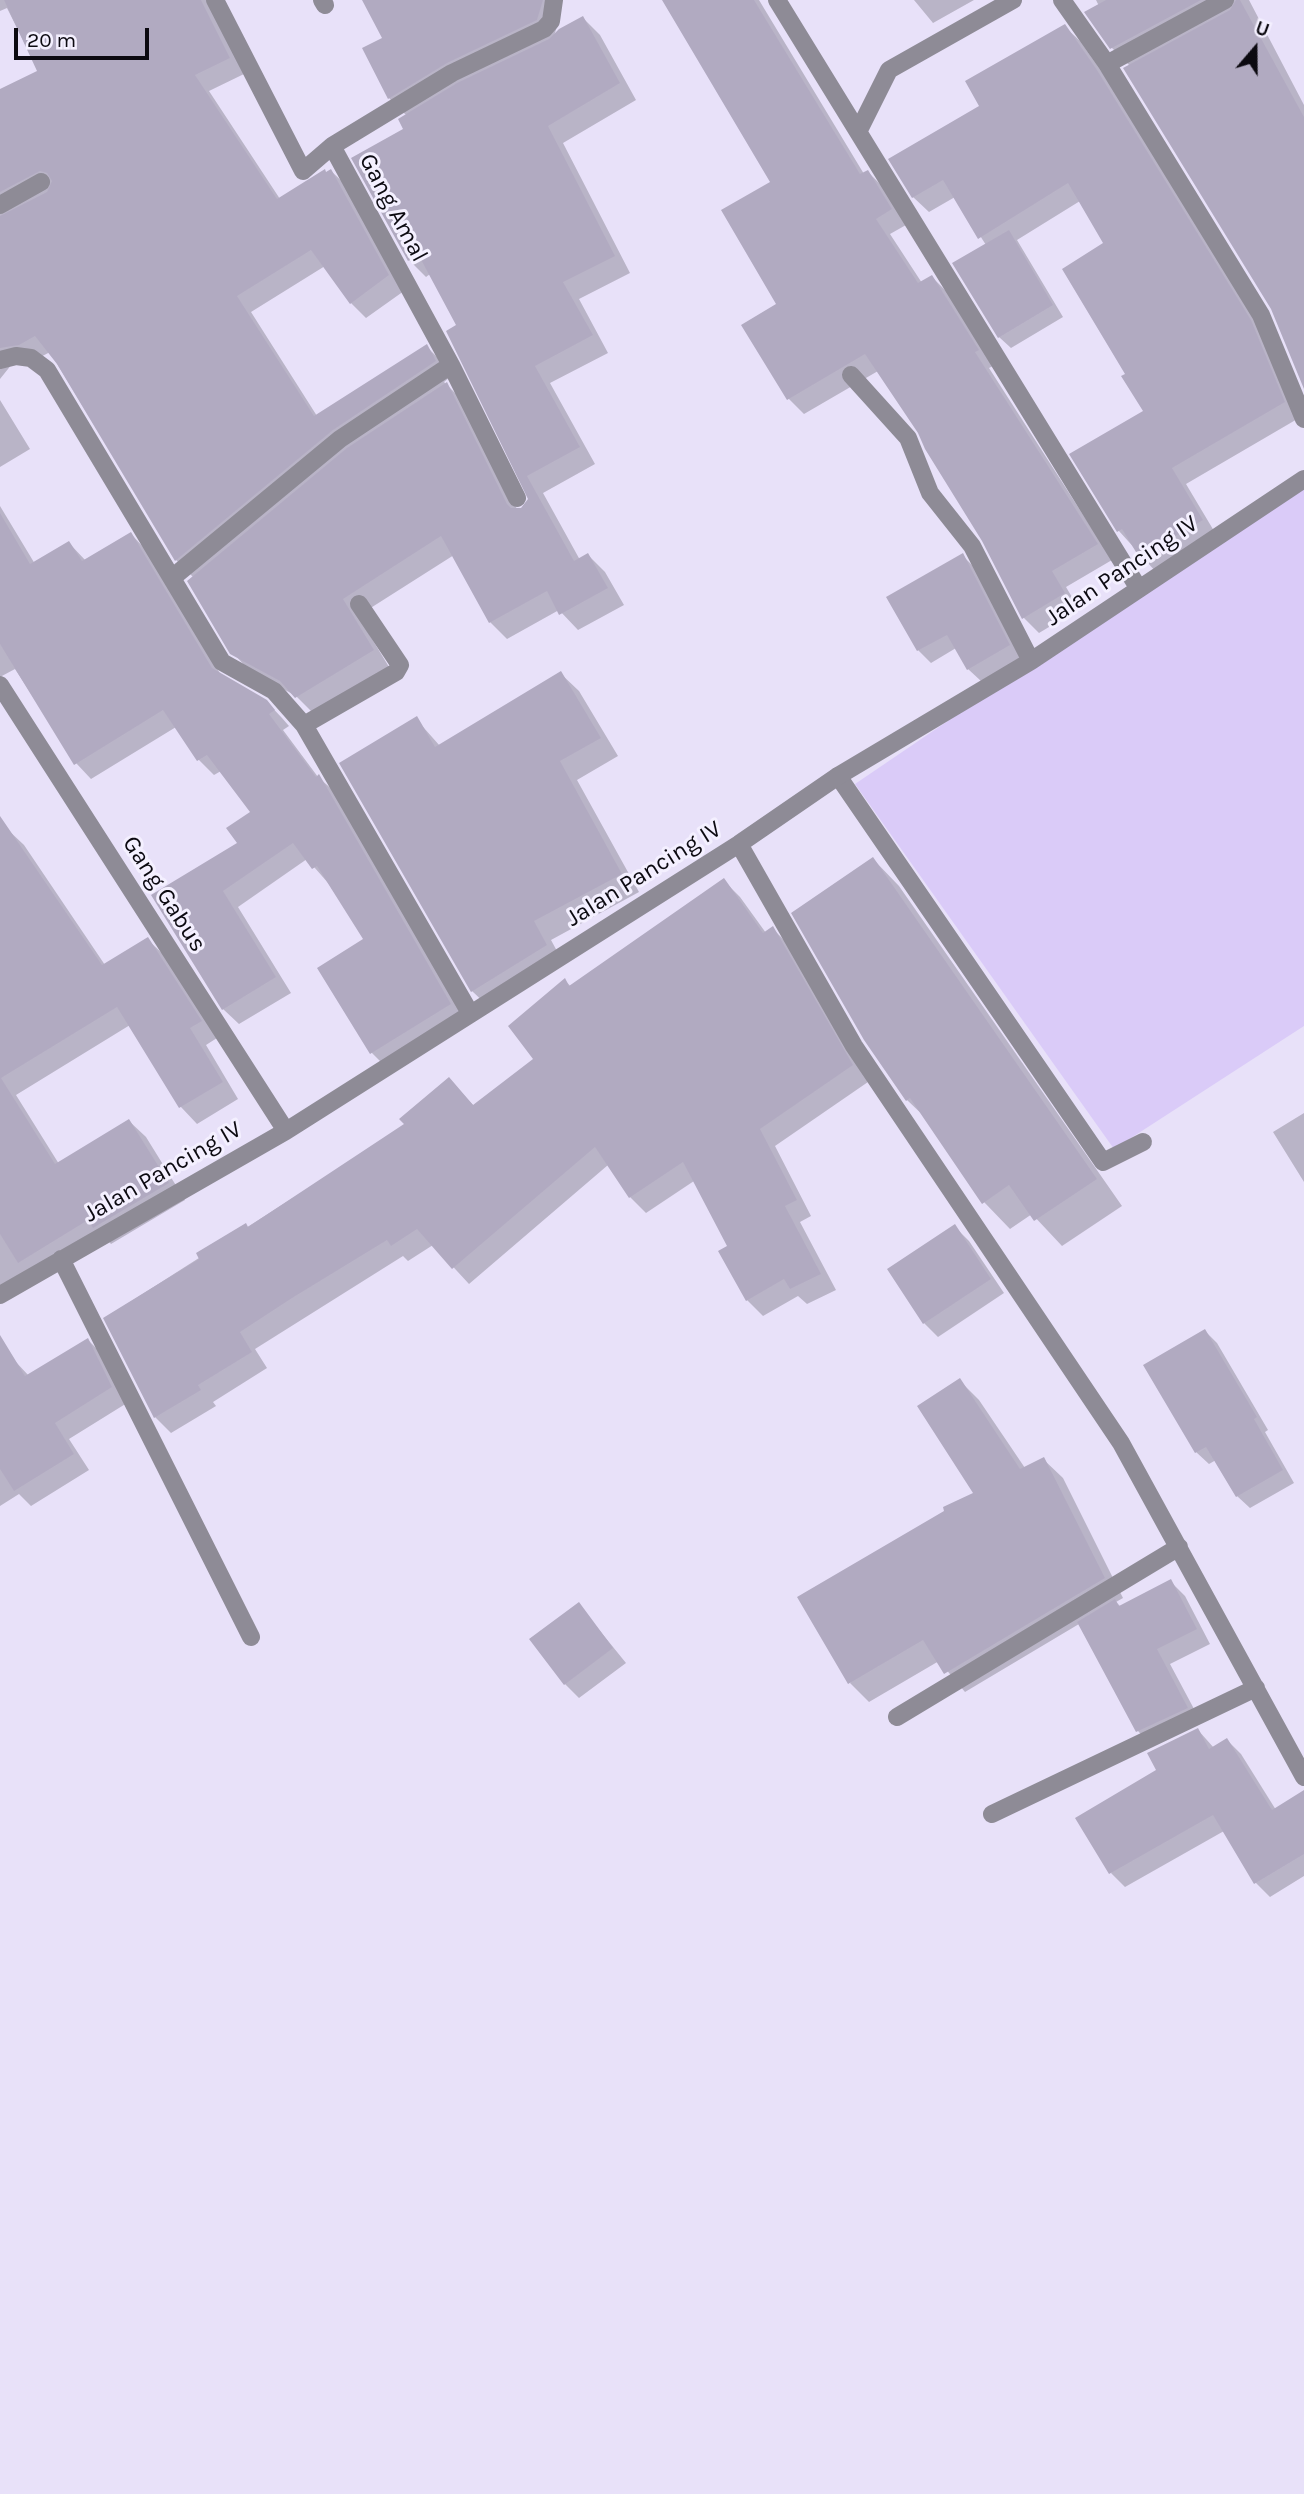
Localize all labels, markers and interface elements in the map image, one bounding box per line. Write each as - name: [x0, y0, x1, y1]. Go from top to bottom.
- scale bar: [18, 14, 152, 58]
- north arrow: [1220, 14, 1290, 84]
- text: U: [1252, 17, 1272, 42]
- text: 20 m: [27, 28, 76, 52]
- street label: Gang Amal: [352, 149, 434, 267]
- street label: Jalan Pancing IV: [1040, 509, 1204, 633]
- street label: Jalan Pancing IV: [561, 815, 727, 933]
- street label: Gang Gabus: [116, 831, 212, 957]
- street label: Jalan Pancing IV: [79, 1115, 247, 1229]

